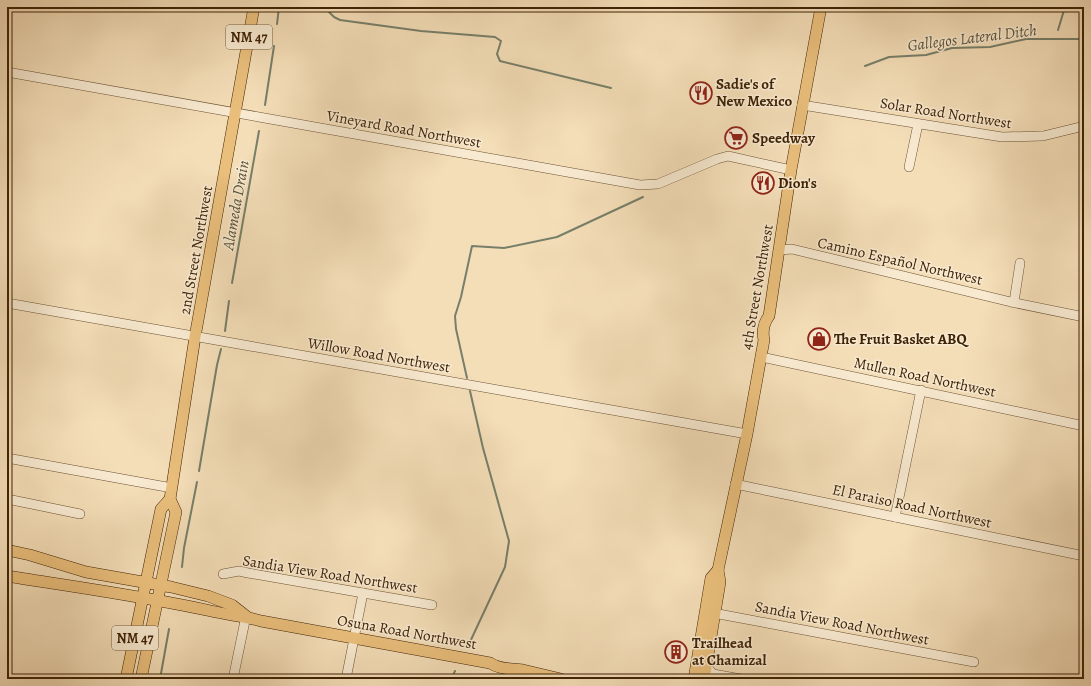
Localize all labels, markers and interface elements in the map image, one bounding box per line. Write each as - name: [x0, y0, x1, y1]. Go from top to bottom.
- water label: Gallegos Lateral Ditch: [906, 19, 1038, 57]
- road number: NM 47: [226, 25, 272, 49]
- place label: Sadie's of New Mexico: [716, 74, 792, 111]
- restaurant icon: Sadie's of New Mexico: [688, 80, 714, 106]
- street label: Solar Road Northwest: [879, 93, 1013, 133]
- street label: Vineyard Road Northwest: [324, 105, 483, 152]
- supermarket icon: Speedway: [723, 125, 749, 151]
- place label: Speedway: [752, 128, 816, 148]
- water label: Alameda Drain: [217, 159, 255, 253]
- restaurant icon: Dion's: [750, 170, 776, 196]
- place label: Dion's: [778, 173, 817, 193]
- street label: 2nd Street Northwest: [175, 184, 217, 316]
- street label: 4th Street Northwest: [736, 223, 778, 351]
- street label: Camino Español Northwest: [816, 232, 984, 290]
- shop icon: The Fruit Basket ABQ: [806, 326, 832, 352]
- place label: The Fruit Basket ABQ: [834, 329, 969, 349]
- street label: Willow Road Northwest: [305, 332, 452, 377]
- street label: Mullen Road Northwest: [852, 352, 998, 402]
- street label: El Paraiso Road Northwest: [831, 479, 994, 533]
- street label: Sandia View Road Northwest: [241, 550, 419, 598]
- street label: Sandia View Road Northwest: [753, 596, 931, 650]
- street label: Osuna Road Northwest: [336, 610, 478, 654]
- road number: NM 47: [112, 626, 158, 650]
- place label: Trailhead at Chamizal: [692, 633, 767, 670]
- building icon: Trailhead at Chamizal: [663, 639, 689, 665]

